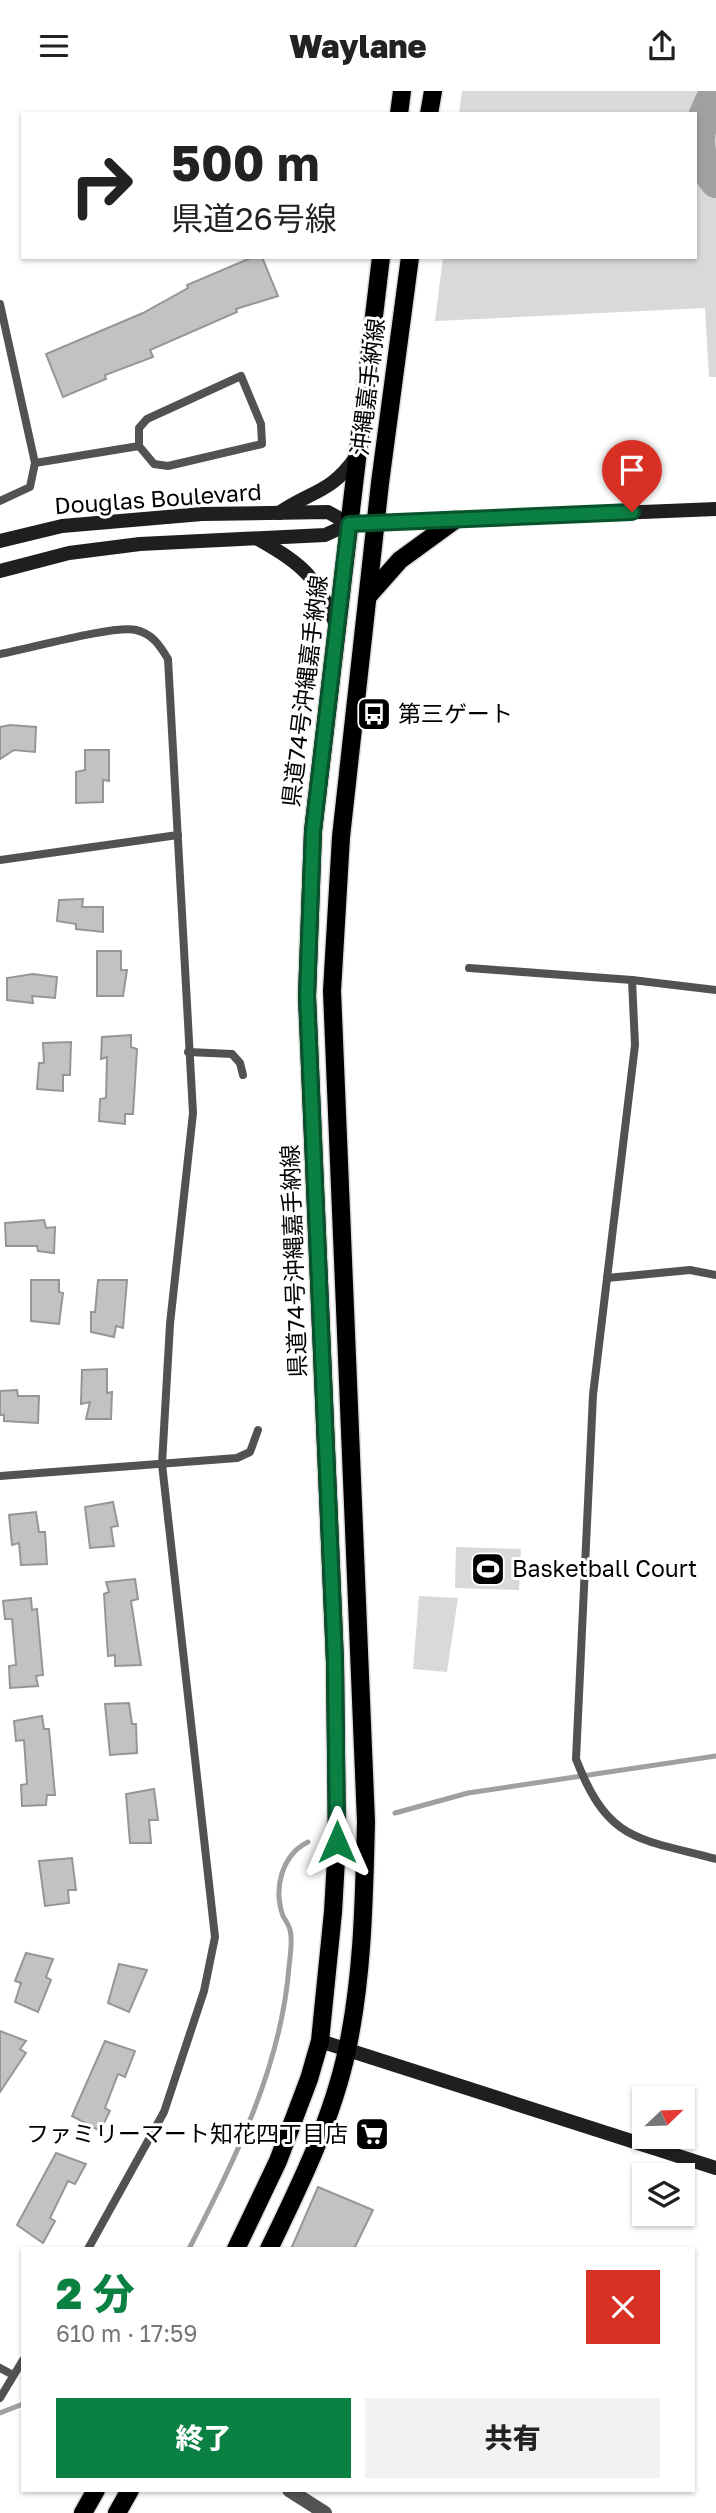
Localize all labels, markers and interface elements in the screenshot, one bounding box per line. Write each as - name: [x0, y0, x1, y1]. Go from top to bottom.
- icon: menu: [35, 27, 73, 65]
- text: Waylane: [289, 27, 427, 65]
- icon: share: [643, 27, 681, 65]
- text: 500 m: [171, 133, 320, 192]
- icon: right: [56, 140, 147, 231]
- text: 県道26号線: [171, 199, 337, 237]
- street label: 沖縄嘉手納線: [345, 317, 389, 457]
- pin: [602, 440, 662, 512]
- icon: arrive: [613, 451, 651, 489]
- street label: Douglas Boulevard: [53, 477, 262, 519]
- street label: 県道74号沖縄嘉手納線: [276, 573, 332, 808]
- bus stop icon: 第三ゲート: [355, 695, 393, 733]
- place label: 第三ゲート: [398, 699, 513, 727]
- street label: 県道74号沖縄嘉手納線: [275, 1144, 311, 1378]
- sports icon: Basketball Court: [469, 1550, 507, 1588]
- place label: Basketball Court: [512, 1554, 697, 1582]
- position arrow: [300, 1805, 374, 1879]
- north arrow: [632, 2086, 695, 2149]
- map controls: [632, 2086, 695, 2226]
- supermarket icon: ファミリーマート知花四丁目店: [353, 2115, 391, 2153]
- place label: ファミリーマート知花四丁目店: [26, 2119, 348, 2147]
- button: layers: [632, 2163, 695, 2226]
- text: 2 分: [56, 2268, 135, 2318]
- button: close: [586, 2270, 660, 2344]
- text: 610 m · 17:59: [56, 2319, 197, 2347]
- button: 終了: [56, 2398, 351, 2478]
- button: 共有: [365, 2398, 660, 2478]

